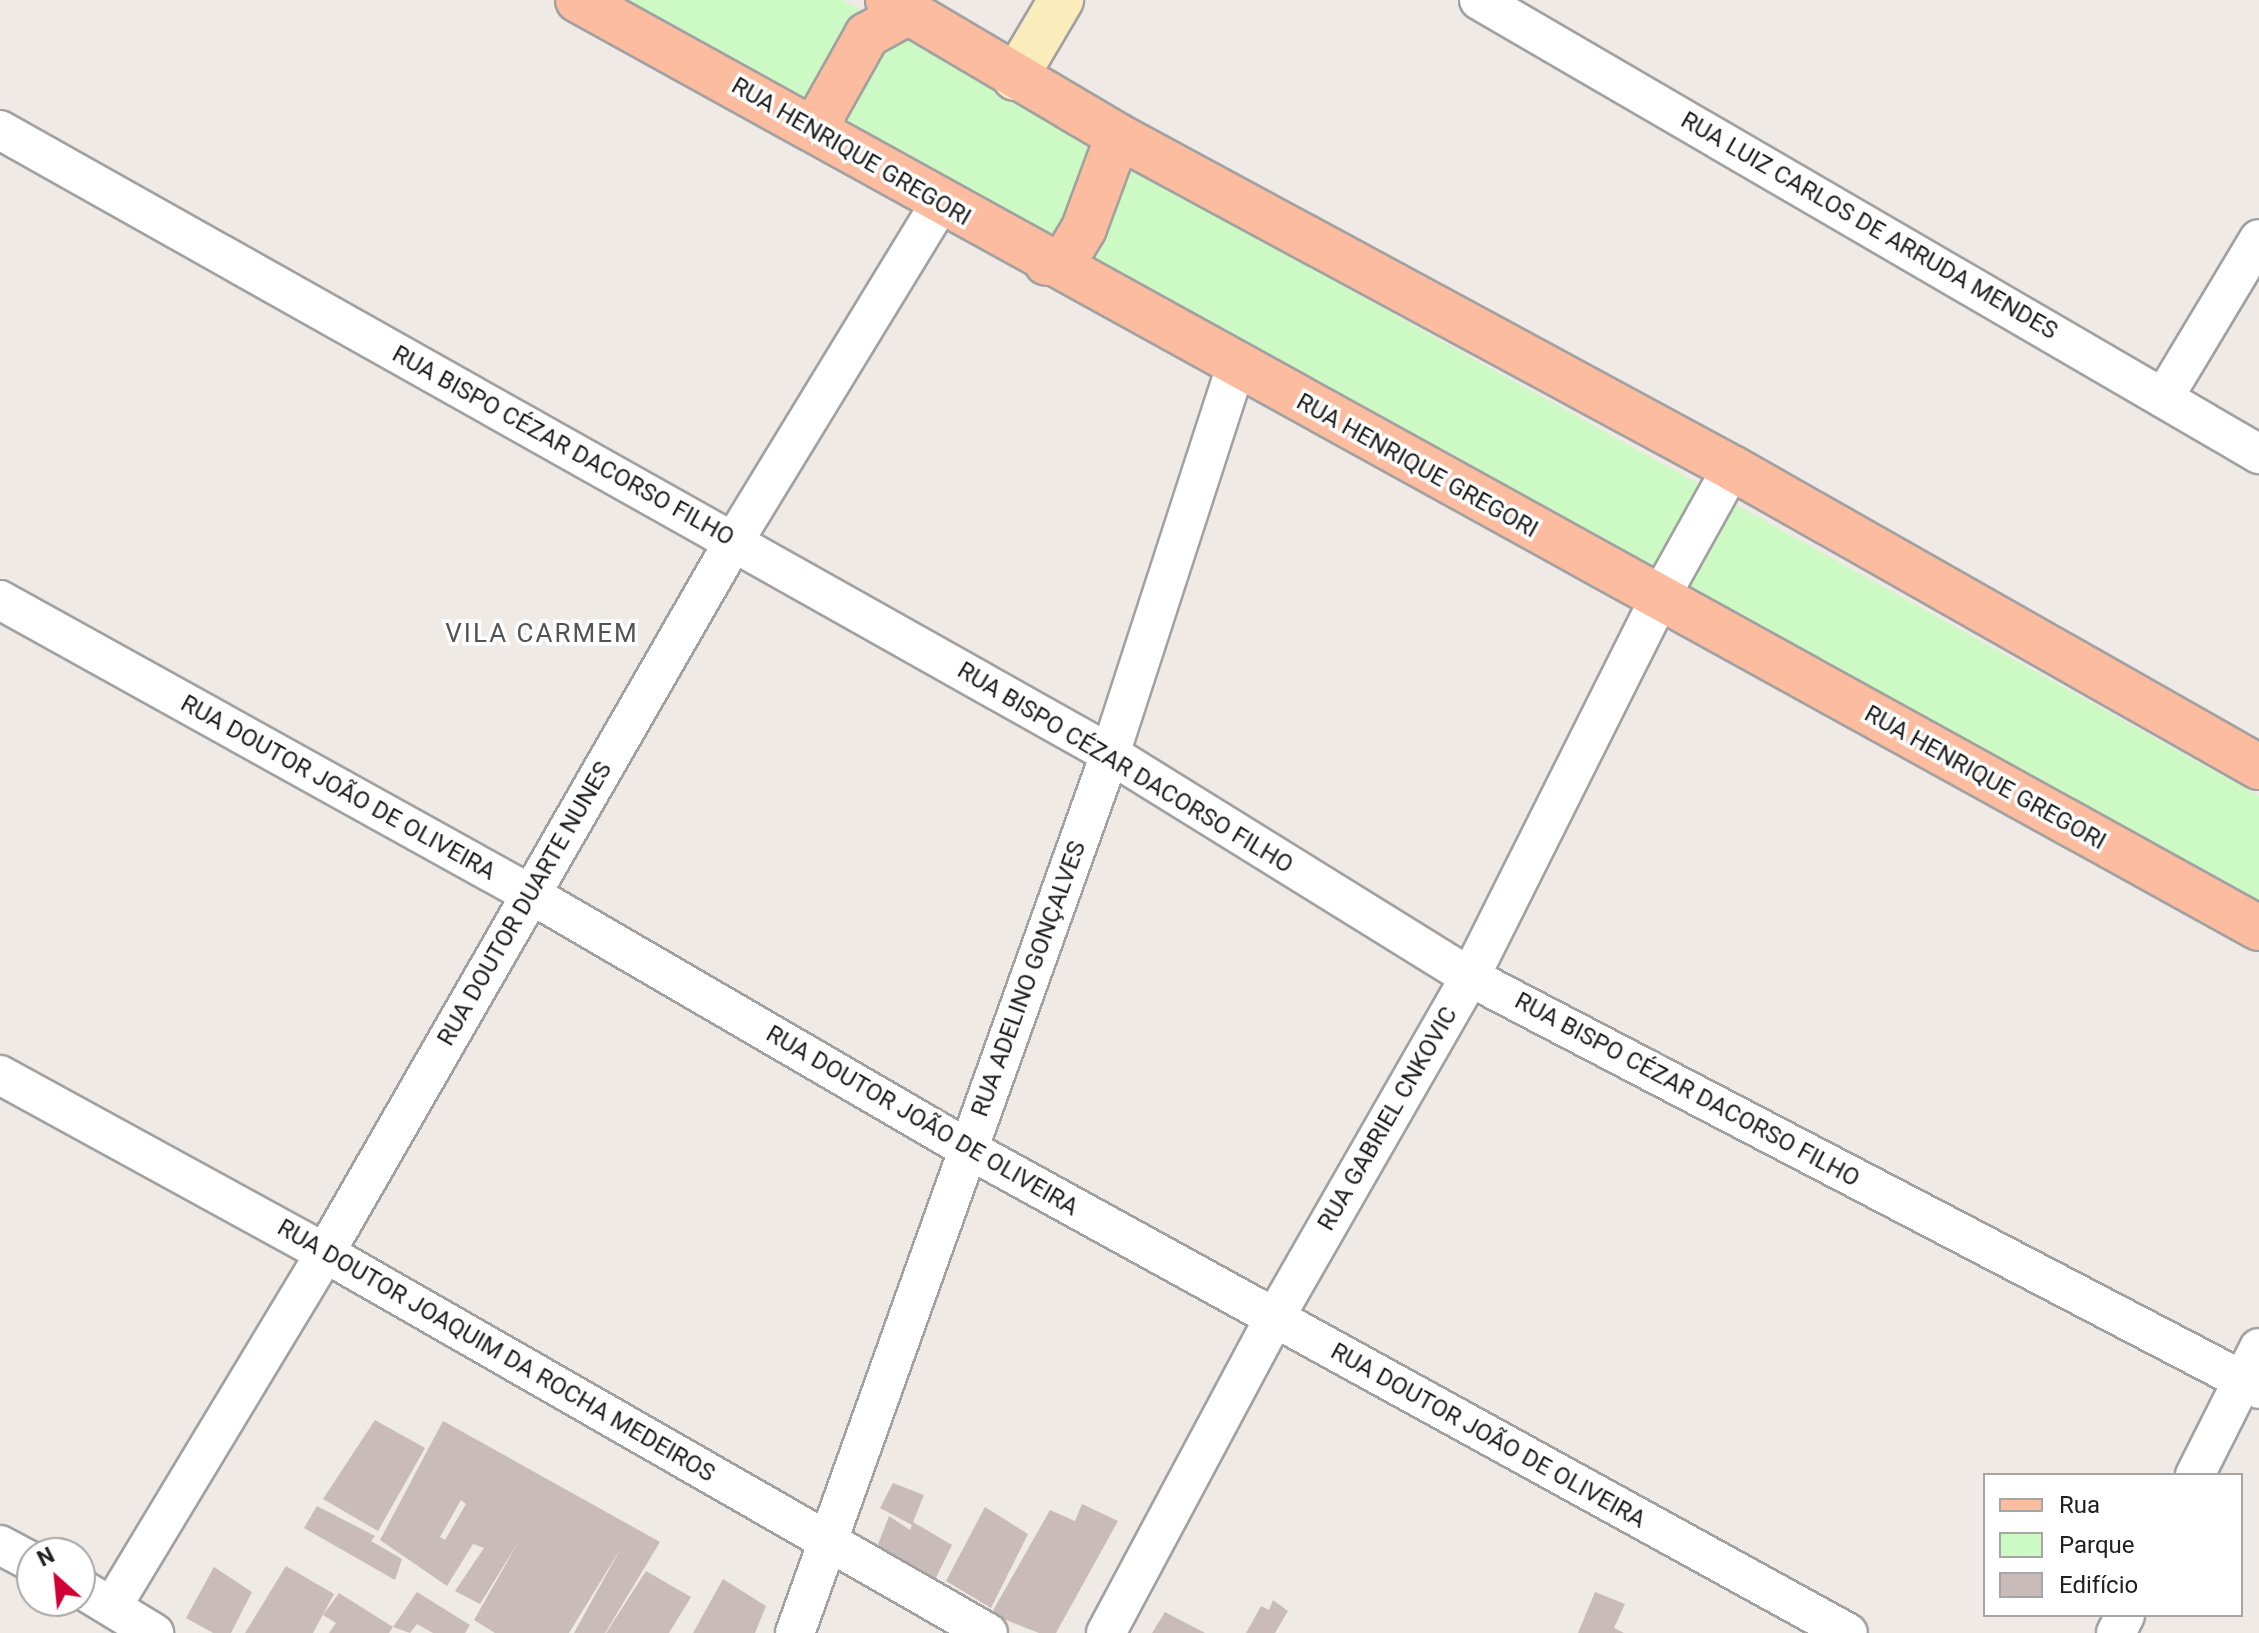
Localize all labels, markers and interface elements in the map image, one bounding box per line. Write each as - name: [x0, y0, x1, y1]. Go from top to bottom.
- street label: RUA HENRIQUE GREGORI: [726, 72, 976, 232]
- street label: RUA LUIZ CARLOS DE ARRUDA MENDES: [1676, 106, 2062, 346]
- street label: RUA BISPO CÉZAR DACORSO FILHO: [387, 340, 739, 552]
- street label: RUA HENRIQUE GREGORI: [1291, 388, 1543, 544]
- district label: VILA CARMEM: [445, 618, 639, 650]
- street label: RUA BISPO CÉZAR DACORSO FILHO: [952, 656, 1298, 880]
- street label: RUA DOUTOR JOÃO DE OLIVEIRA: [176, 689, 500, 887]
- street label: RUA HENRIQUE GREGORI: [1859, 700, 2111, 856]
- street label: RUA DOUTOR DUARTE NUNES: [432, 757, 618, 1051]
- street label: RUA ADELINO GONÇALVES: [966, 837, 1092, 1121]
- street label: RUA BISPO CÉZAR DACORSO FILHO: [1510, 987, 1864, 1193]
- street label: RUA GABRIEL CNKOVIC: [1312, 1002, 1464, 1236]
- street label: RUA DOUTOR JOÃO DE OLIVEIRA: [761, 1020, 1083, 1222]
- street label: RUA DOUTOR JOAQUIM DA ROCHA MEDEIROS: [272, 1213, 720, 1489]
- street label: RUA DOUTOR JOÃO DE OLIVEIRA: [1326, 1337, 1650, 1535]
- legend: [1983, 1473, 2243, 1617]
- text: Rua: [2059, 1491, 2100, 1519]
- text: Parque: [2059, 1531, 2135, 1559]
- north arrow: [16, 1537, 96, 1617]
- text: N: [33, 1542, 58, 1572]
- text: Edifício: [2059, 1571, 2138, 1599]

